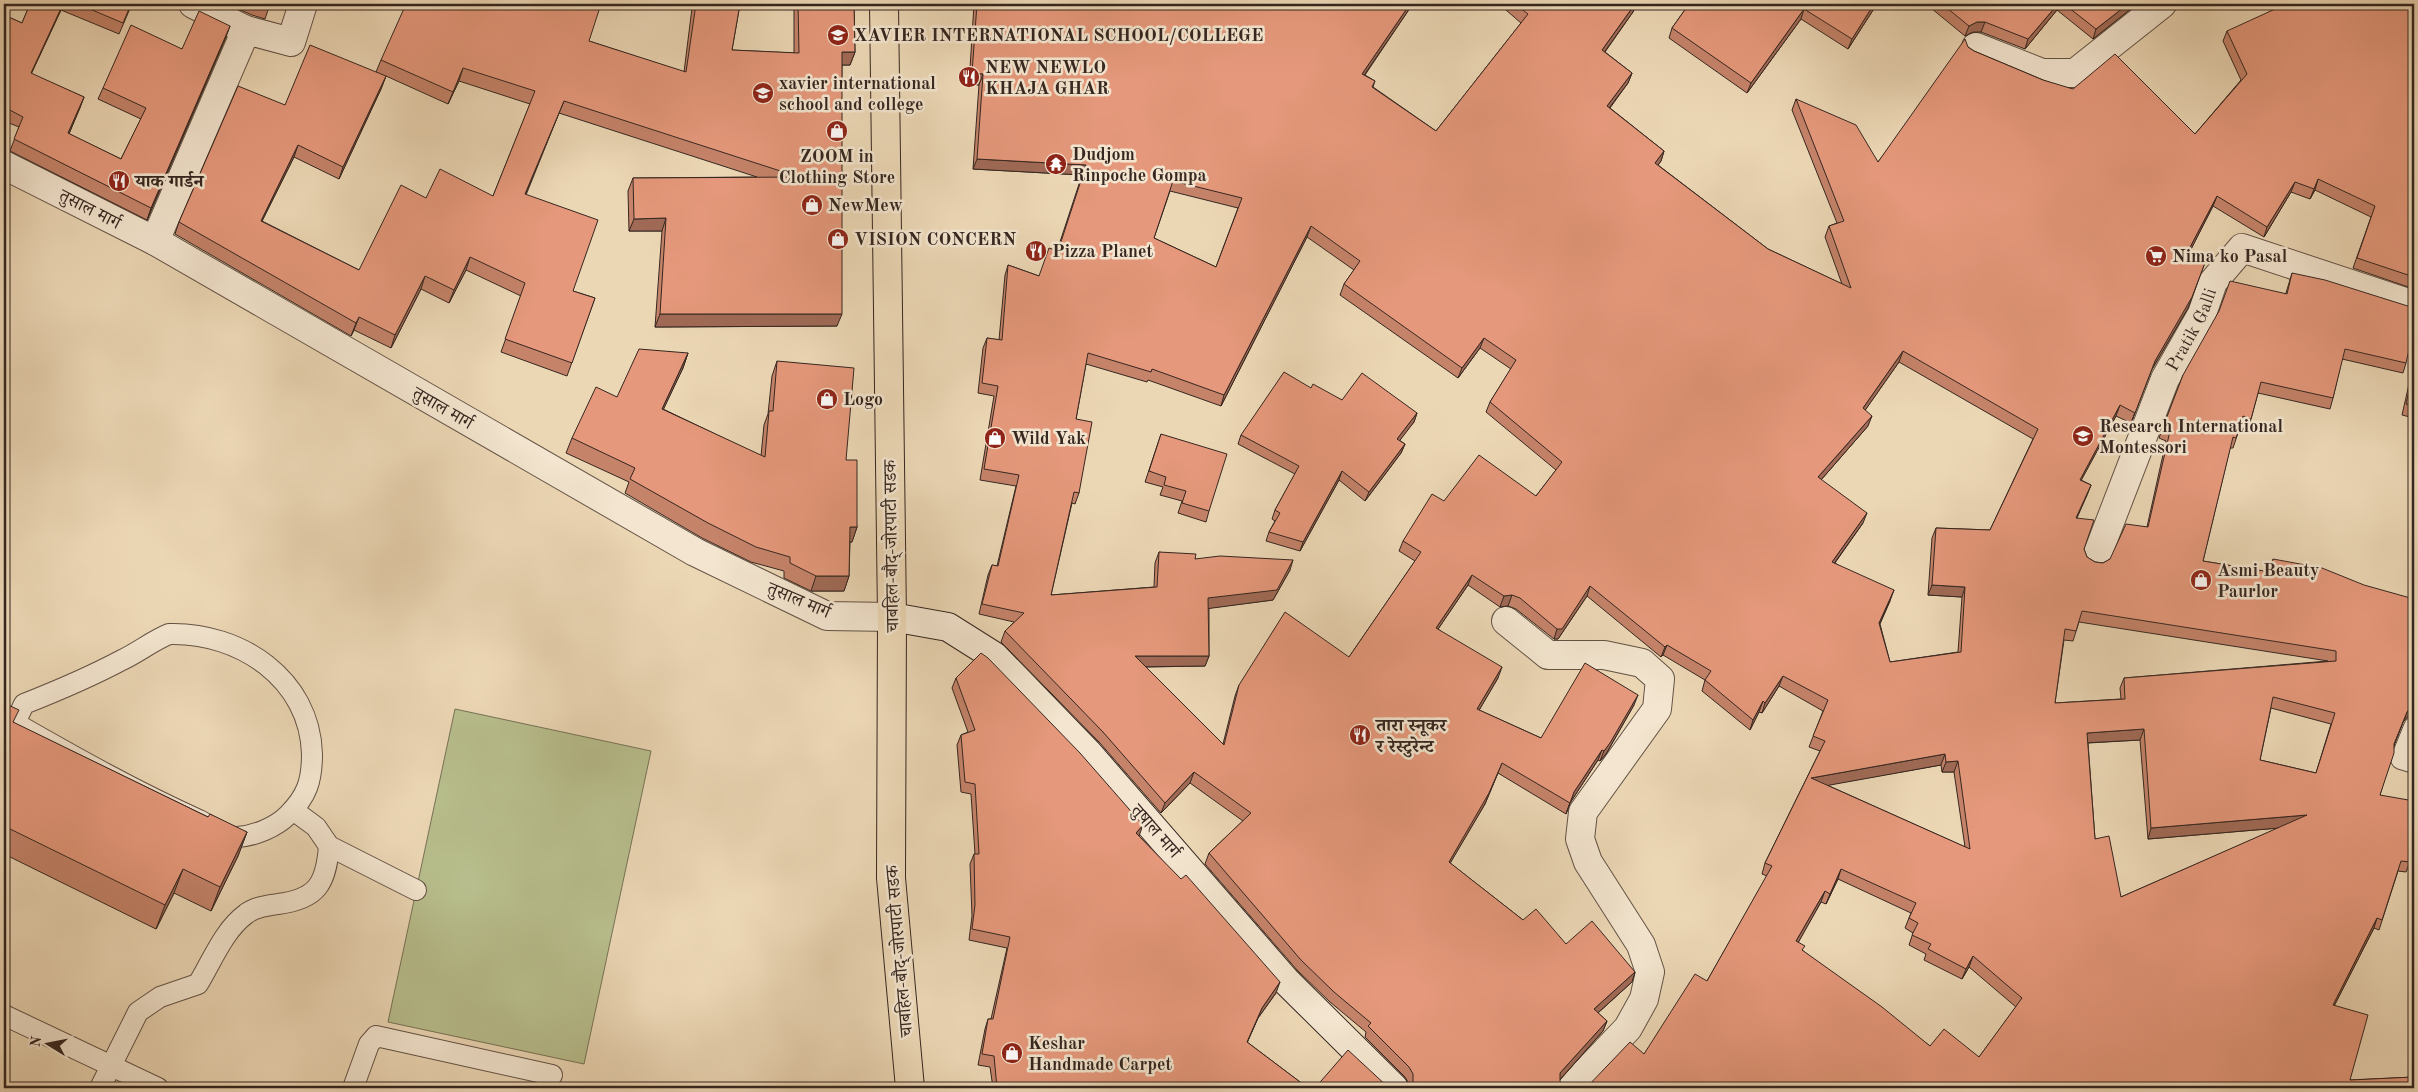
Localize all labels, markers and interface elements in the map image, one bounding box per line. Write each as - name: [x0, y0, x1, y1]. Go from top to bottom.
- school or university icon: XAVIER INTERNATIONAL SCHOOL/COLLEGE: [826, 23, 850, 47]
- place label: XAVIER INTERNATIONAL SCHOOL/COLLEGE: [854, 27, 1264, 45]
- place label: NEW NEWLO KHAJA GHAR: [985, 59, 1109, 98]
- restaurant icon: NEW NEWLO KHAJA GHAR: [957, 65, 981, 89]
- place label: xavier international school and college: [779, 75, 936, 114]
- school or university icon: xavier international school and college: [751, 81, 775, 105]
- shop icon: ZOOM in Clothing Store: [825, 119, 849, 143]
- place label: Dudjom Rinpoche Gompa: [1072, 146, 1207, 185]
- place label: ZOOM in Clothing Store: [779, 148, 895, 187]
- temple icon: Dudjom Rinpoche Gompa: [1044, 152, 1068, 176]
- restaurant icon: याक गार्डन: [107, 169, 131, 193]
- place label: याक गार्डन: [133, 170, 205, 191]
- street label: तुसाल मार्ग: [54, 185, 126, 235]
- shop icon: NewMew: [800, 193, 824, 217]
- place label: NewMew: [828, 197, 903, 215]
- shop icon: VISION CONCERN: [826, 227, 850, 251]
- place label: VISION CONCERN: [854, 231, 1016, 249]
- restaurant icon: Pizza Planet: [1024, 239, 1048, 263]
- place label: Pizza Planet: [1052, 243, 1154, 261]
- supermarket icon: Nima ko Pasal: [2144, 244, 2168, 268]
- place label: Nima ko Pasal: [2172, 248, 2288, 266]
- street label: Pratik Galli: [2163, 286, 2220, 375]
- street label: तुसाल मार्ग: [408, 382, 478, 435]
- shop icon: Logo: [815, 387, 839, 411]
- place label: Logo: [843, 391, 883, 409]
- place label: Research International Montessori: [2099, 418, 2283, 457]
- school or university icon: Research International Montessori: [2071, 424, 2095, 448]
- shop icon: Wild Yak: [983, 426, 1007, 450]
- place label: Wild Yak: [1011, 430, 1086, 448]
- street label: चाबहिल-बौद्-जोरपाटी सडक: [879, 458, 904, 633]
- place label: Asmi Beauty Paurlor: [2217, 562, 2319, 601]
- shop icon: Asmi Beauty Paurlor: [2189, 568, 2213, 592]
- street label: तुसाल मार्ग: [763, 577, 835, 624]
- place label: तारा स्नूकर र रेस्टुरेन्ट: [1374, 717, 1448, 758]
- restaurant icon: तारा स्नूकर र रेस्टुरेन्ट: [1348, 723, 1372, 747]
- street label: तुषाल मार्ग: [1126, 799, 1186, 864]
- street label: चाबहिल-बौद्-जोरपाटी सडक: [881, 863, 919, 1039]
- north arrow: [22, 1020, 72, 1070]
- text: N: [28, 1035, 44, 1048]
- place label: Keshar Handmade Carpet: [1028, 1035, 1173, 1074]
- shop icon: Keshar Handmade Carpet: [1000, 1041, 1024, 1065]

